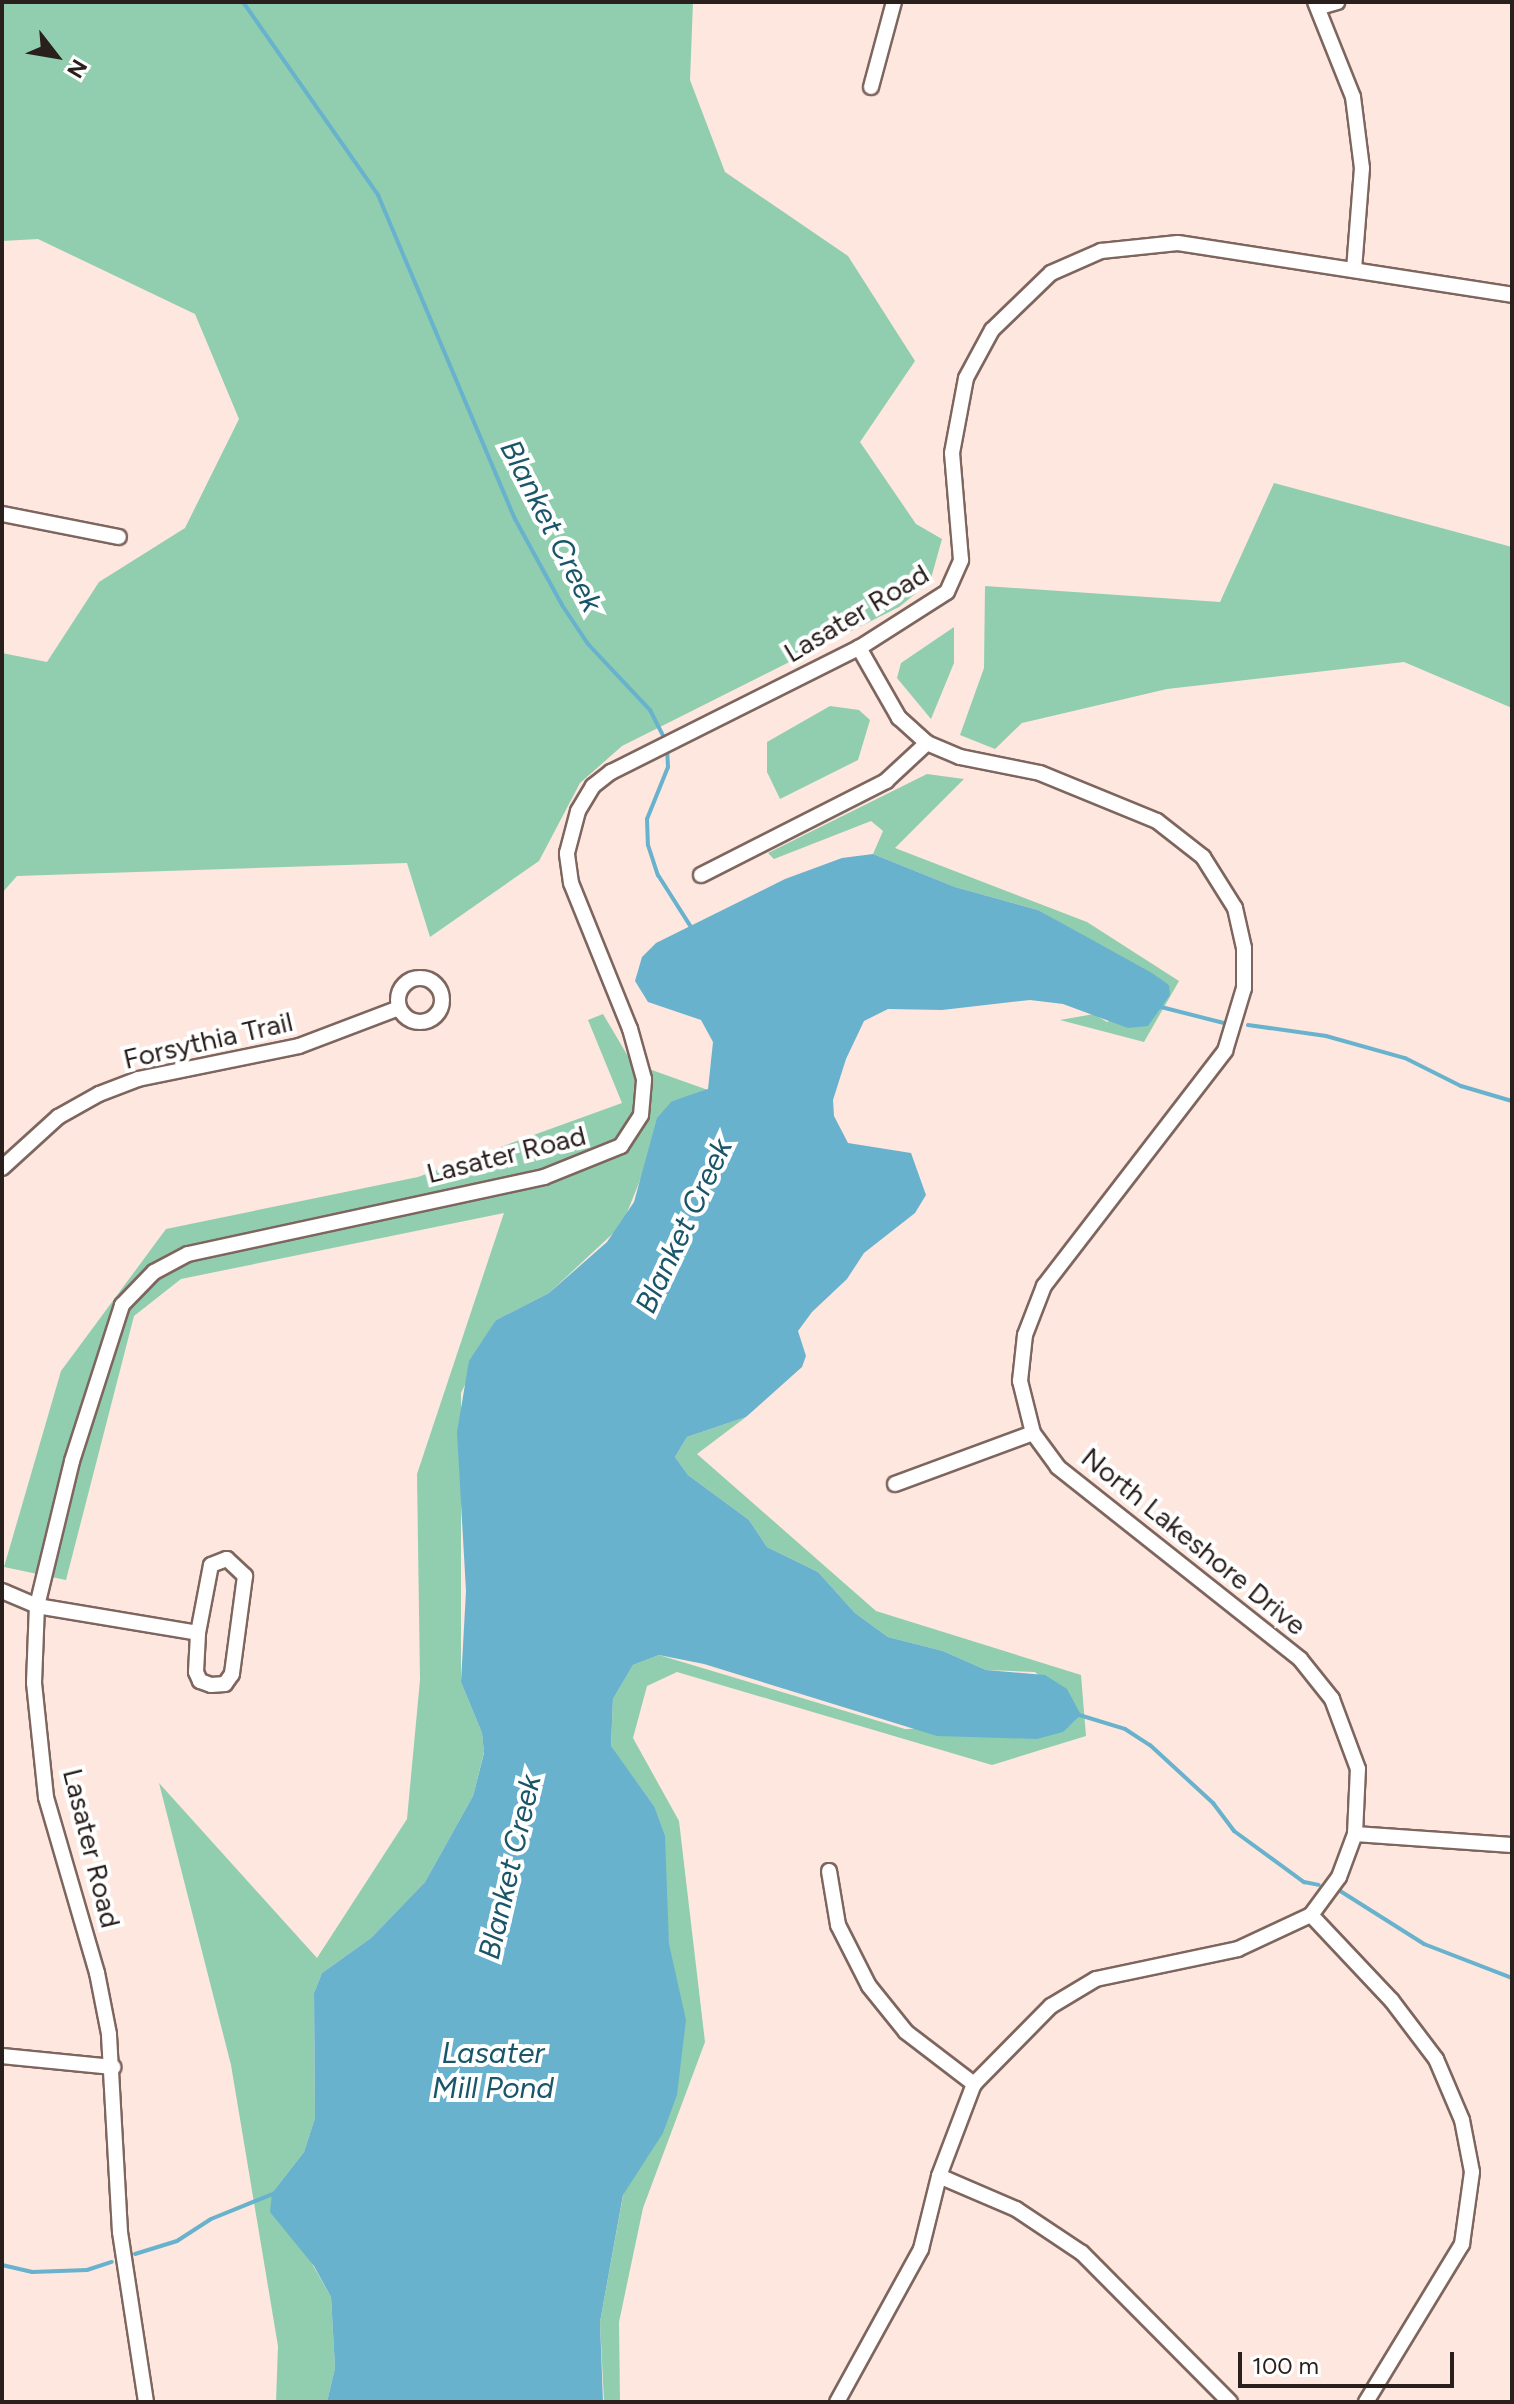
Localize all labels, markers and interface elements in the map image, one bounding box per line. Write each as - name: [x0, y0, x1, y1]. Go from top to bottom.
- north arrow: [16, 16, 96, 96]
- text: N: [61, 54, 93, 83]
- water label: Blanket Creek: [492, 434, 610, 618]
- street label: Lasater Road: [778, 557, 934, 669]
- street label: Forsythia Trail: [120, 1004, 296, 1076]
- street label: Lasater Road: [423, 1118, 589, 1190]
- water label: Blanket Creek: [628, 1133, 740, 1319]
- street label: North Lakeshore Drive: [1075, 1440, 1313, 1642]
- street label: Lasater Road: [56, 1765, 128, 1931]
- water label: Blanket Creek: [471, 1771, 549, 1963]
- water label: Lasater Mill Pond: [432, 2035, 554, 2106]
- scale bar: [1242, 2336, 1458, 2386]
- text: 100 m: [1252, 2351, 1319, 2380]

